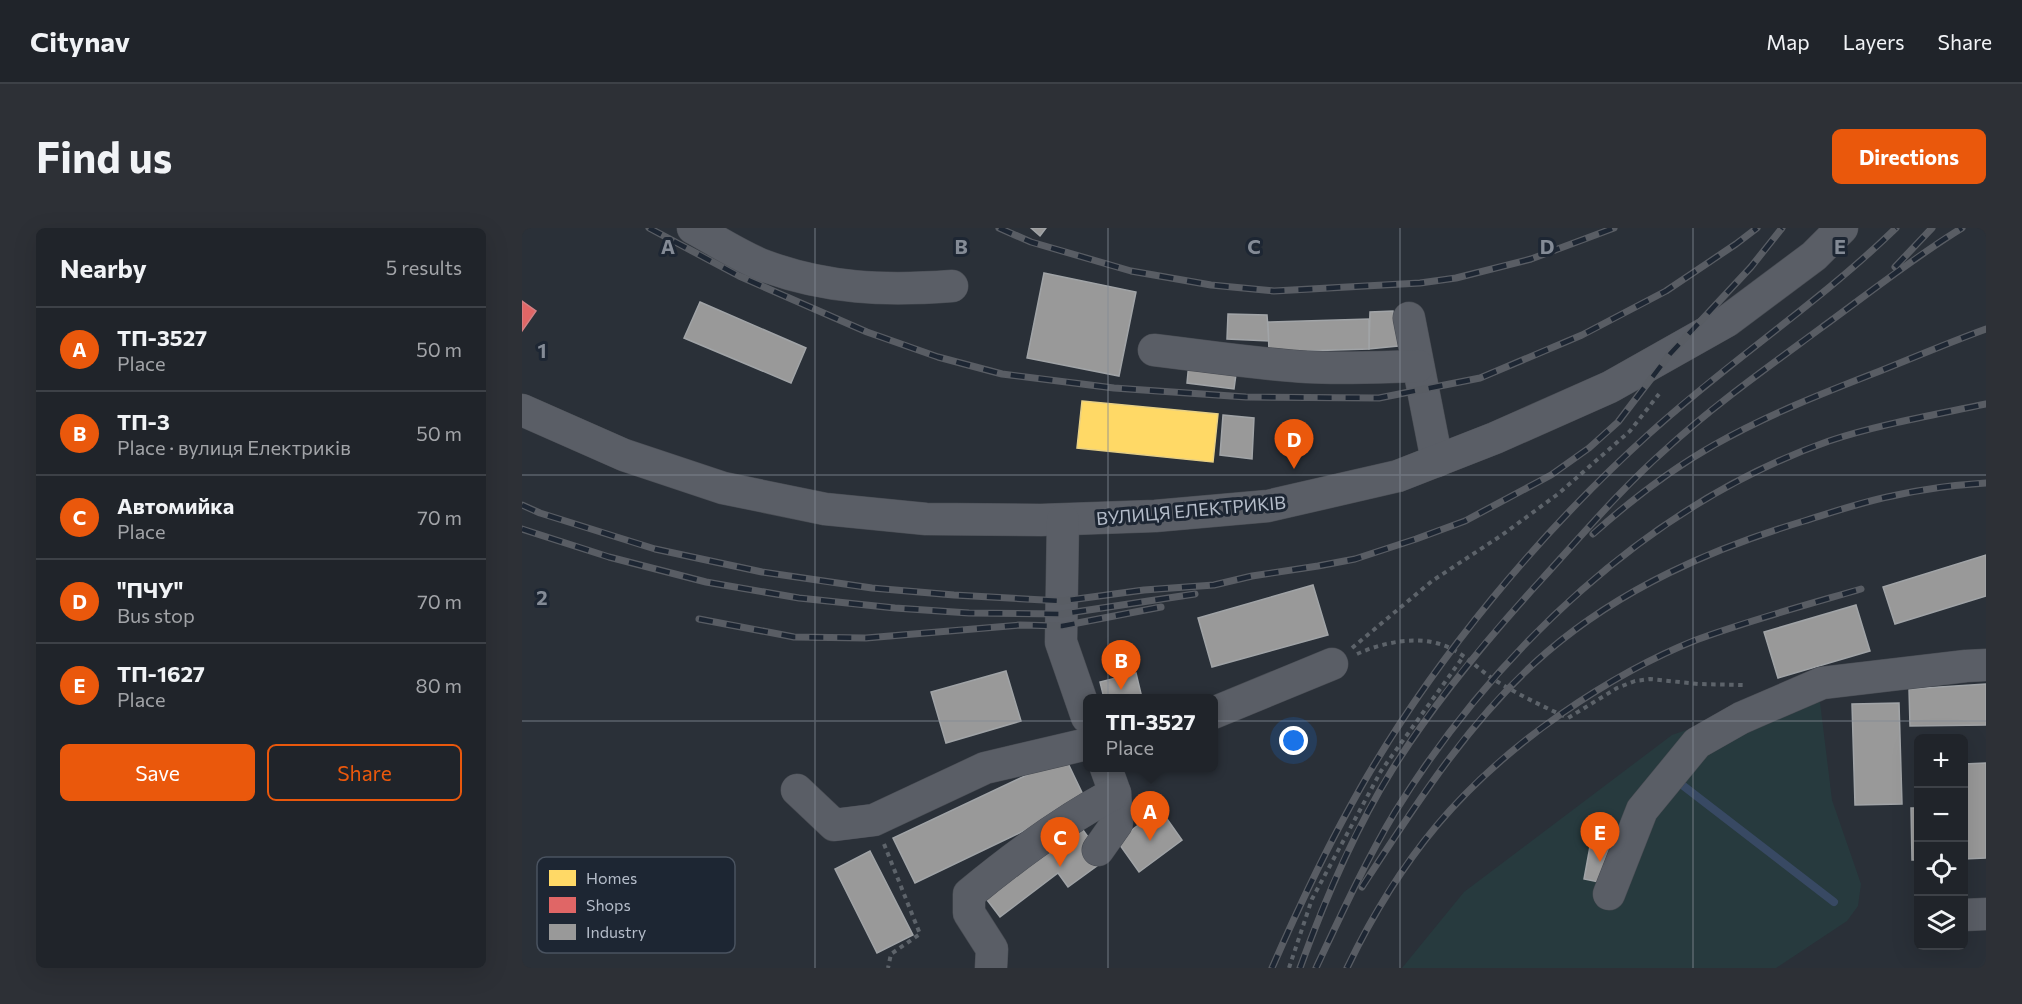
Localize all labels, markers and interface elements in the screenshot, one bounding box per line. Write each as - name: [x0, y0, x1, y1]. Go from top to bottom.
- text: Citynav: [30, 24, 130, 58]
- text: Map: [1766, 29, 1810, 54]
- text: Layers: [1843, 29, 1905, 54]
- text: Share: [1938, 29, 1992, 54]
- button: Directions: [1832, 129, 1986, 184]
- text: Find us: [36, 130, 172, 182]
- text: A: [661, 234, 675, 258]
- text: B: [954, 234, 968, 258]
- text: C: [1247, 234, 1261, 258]
- text: D: [1540, 234, 1554, 258]
- text: E: [1834, 234, 1846, 258]
- text: Nearby: [60, 252, 147, 283]
- text: 5 results: [386, 255, 462, 279]
- text: ТП-3527: [117, 324, 207, 351]
- text: A: [72, 337, 87, 361]
- text: 50 m: [416, 337, 462, 361]
- text: 1: [537, 338, 547, 362]
- text: Place: [117, 351, 166, 375]
- text: ТП-3: [117, 408, 170, 435]
- pin: D: [1274, 420, 1314, 469]
- text: B: [73, 421, 86, 445]
- text: 50 m: [416, 421, 462, 445]
- text: Place · вулиця Електриків: [117, 435, 351, 459]
- street label: ВУЛИЦЯ ЕЛЕКТРИКІВ: [1095, 491, 1287, 529]
- text: Автомийка: [117, 492, 234, 519]
- text: C: [73, 505, 86, 529]
- text: 70 m: [417, 505, 462, 529]
- text: Place: [117, 519, 166, 543]
- text: "ПЧУ": [117, 576, 183, 603]
- text: 2: [536, 585, 548, 609]
- text: D: [72, 589, 87, 613]
- text: 70 m: [417, 589, 462, 613]
- text: Bus stop: [117, 603, 195, 627]
- pin: B: [1102, 640, 1140, 690]
- text: ТП-1627: [117, 660, 205, 687]
- text: E: [74, 673, 85, 697]
- text: 80 m: [416, 673, 462, 697]
- text: Place: [117, 687, 166, 711]
- popup: [1083, 694, 1218, 772]
- text: ТП-3527: [1105, 708, 1196, 735]
- your location: [1279, 726, 1308, 755]
- map controls: [1914, 734, 1968, 950]
- button: +: [1914, 734, 1968, 788]
- text: Place: [1105, 735, 1154, 759]
- button: Save: [60, 744, 255, 801]
- button: Share: [267, 744, 462, 801]
- button: −: [1914, 788, 1968, 842]
- pin: A: [1130, 792, 1170, 841]
- pin: E: [1580, 812, 1620, 862]
- pin: C: [1040, 818, 1080, 867]
- button: locate: [1914, 842, 1968, 896]
- legend: [537, 857, 735, 953]
- text: Homes: [586, 868, 637, 887]
- text: Shops: [586, 895, 631, 914]
- button: layers: [1914, 896, 1968, 950]
- text: Industry: [586, 922, 646, 941]

